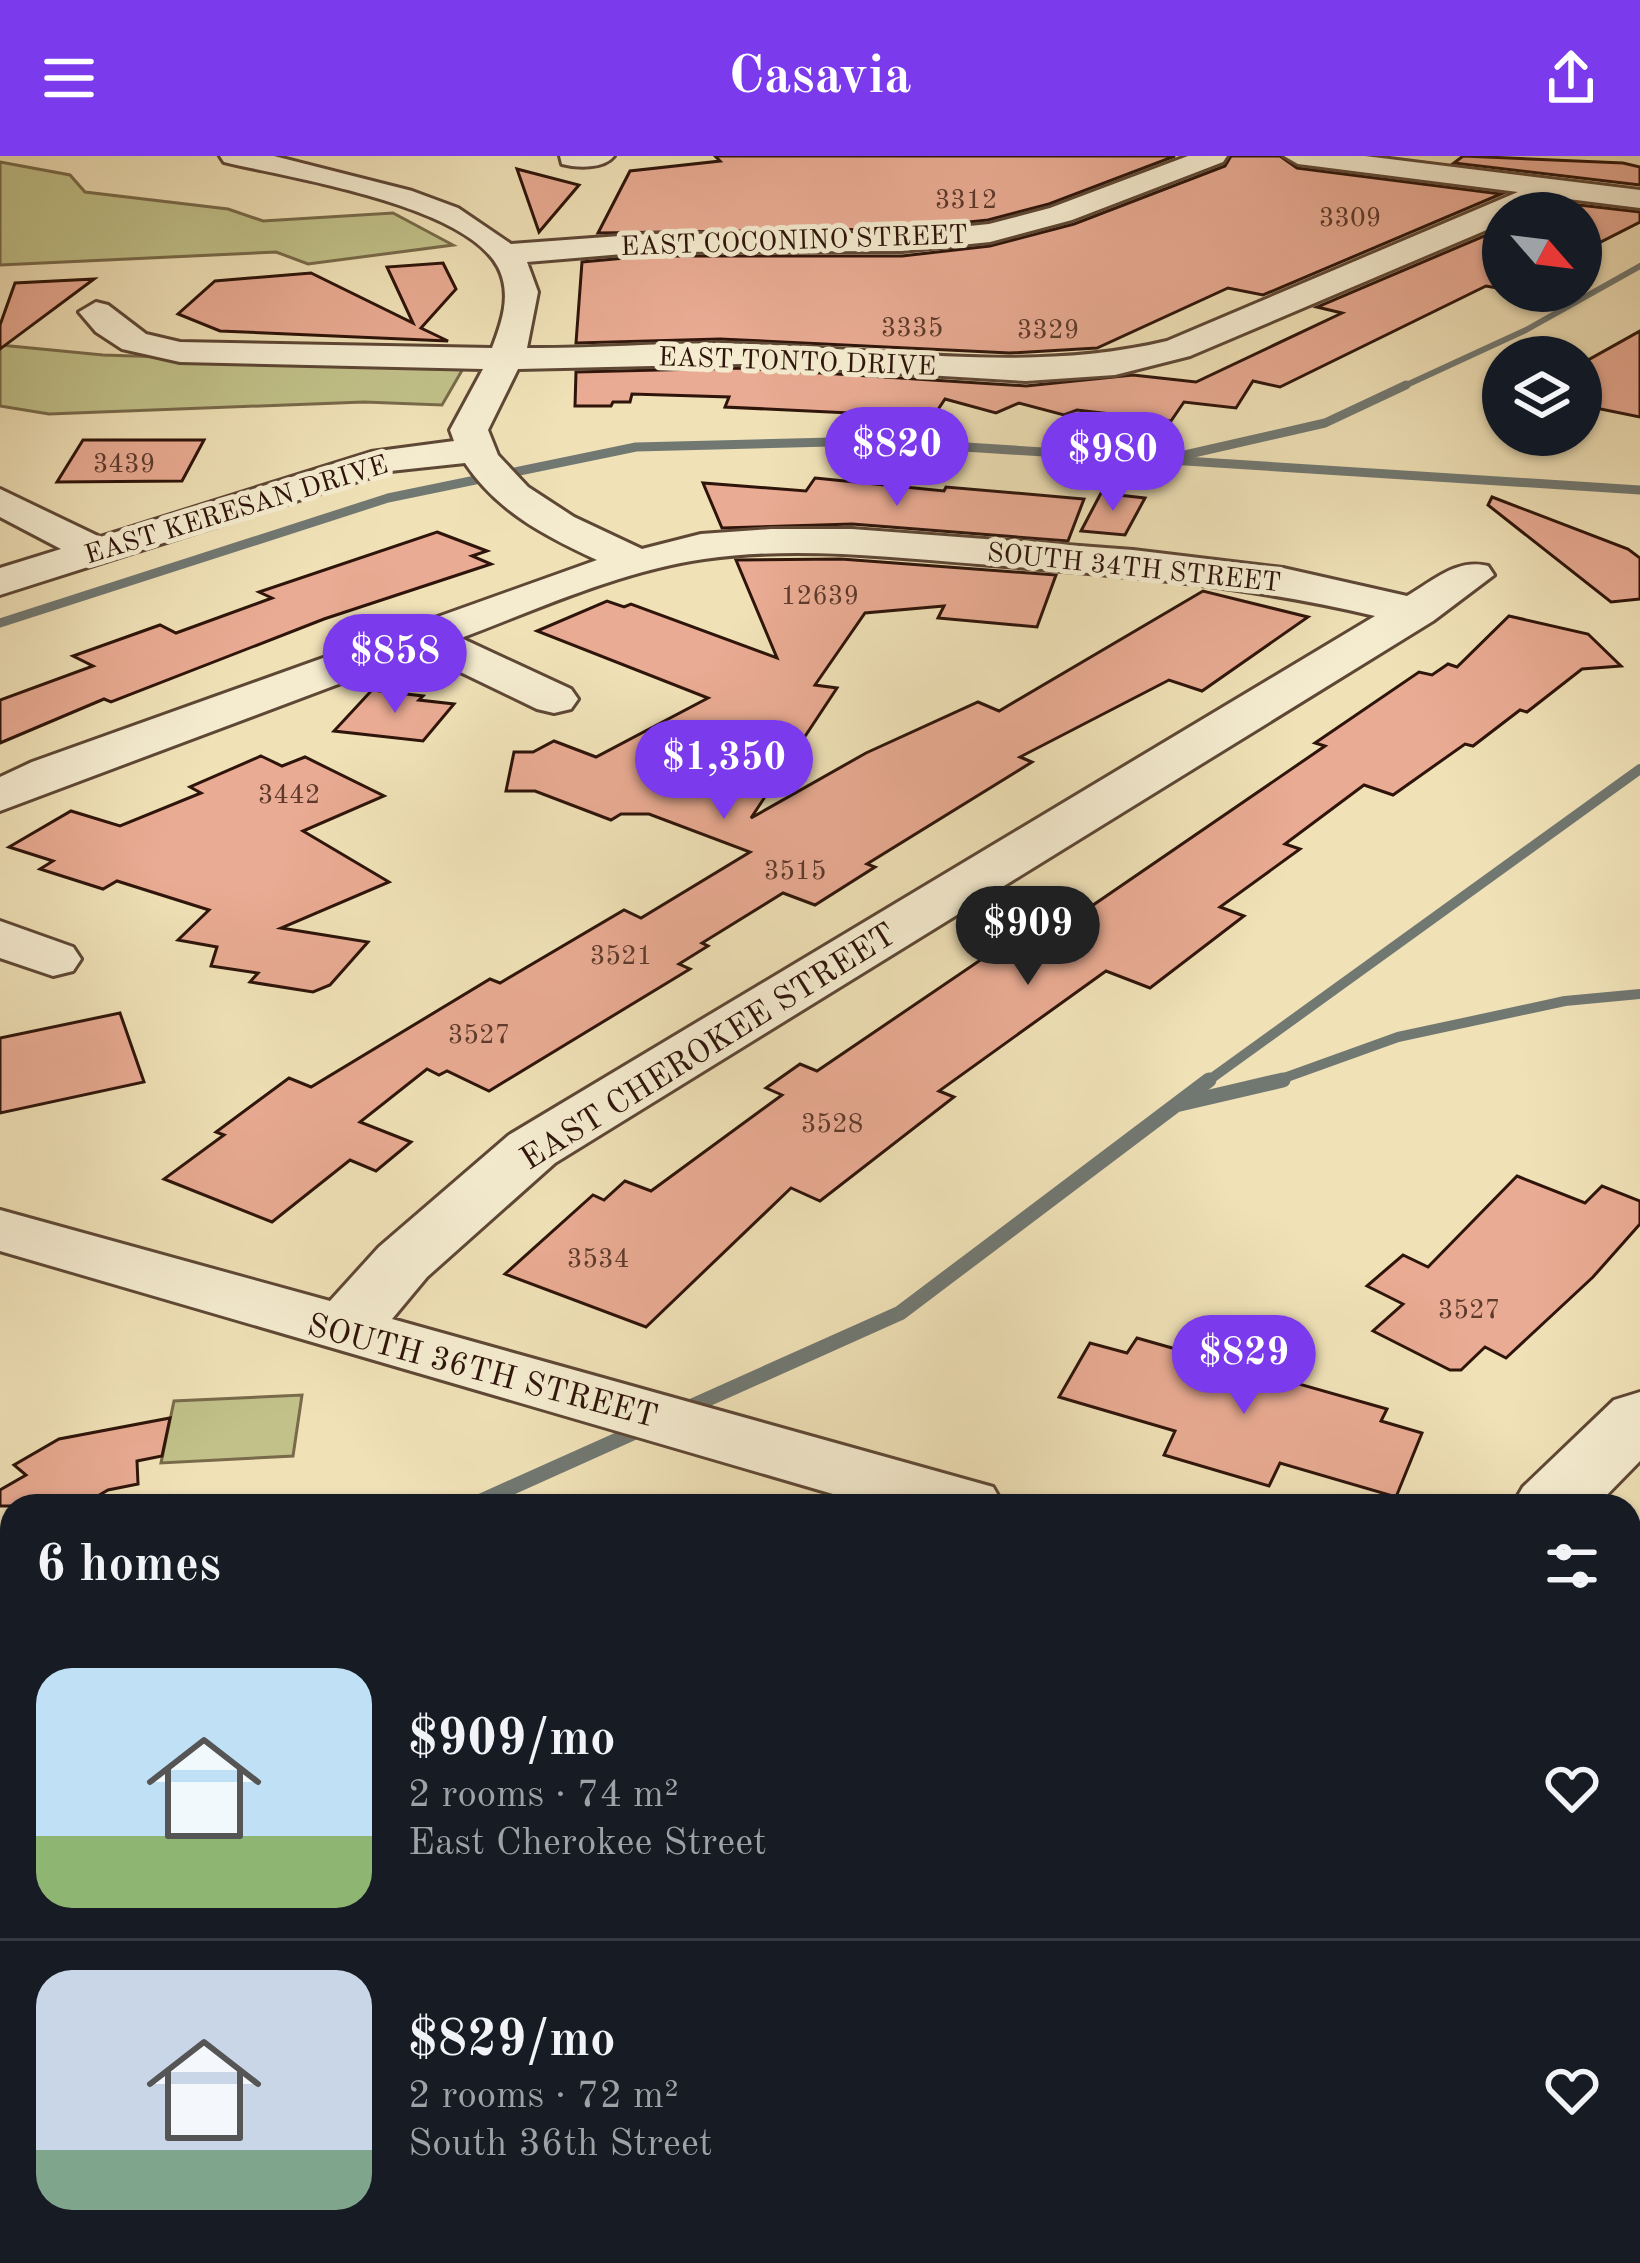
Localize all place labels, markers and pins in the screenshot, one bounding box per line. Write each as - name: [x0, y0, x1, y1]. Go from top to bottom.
- pin: $820: [826, 407, 968, 509]
- pin: $980: [1042, 412, 1184, 514]
- pin: $858: [324, 614, 466, 716]
- pin: $1,350: [626, 720, 822, 822]
- pin: $909: [957, 886, 1099, 988]
- pin: $829: [1173, 1315, 1315, 1417]

